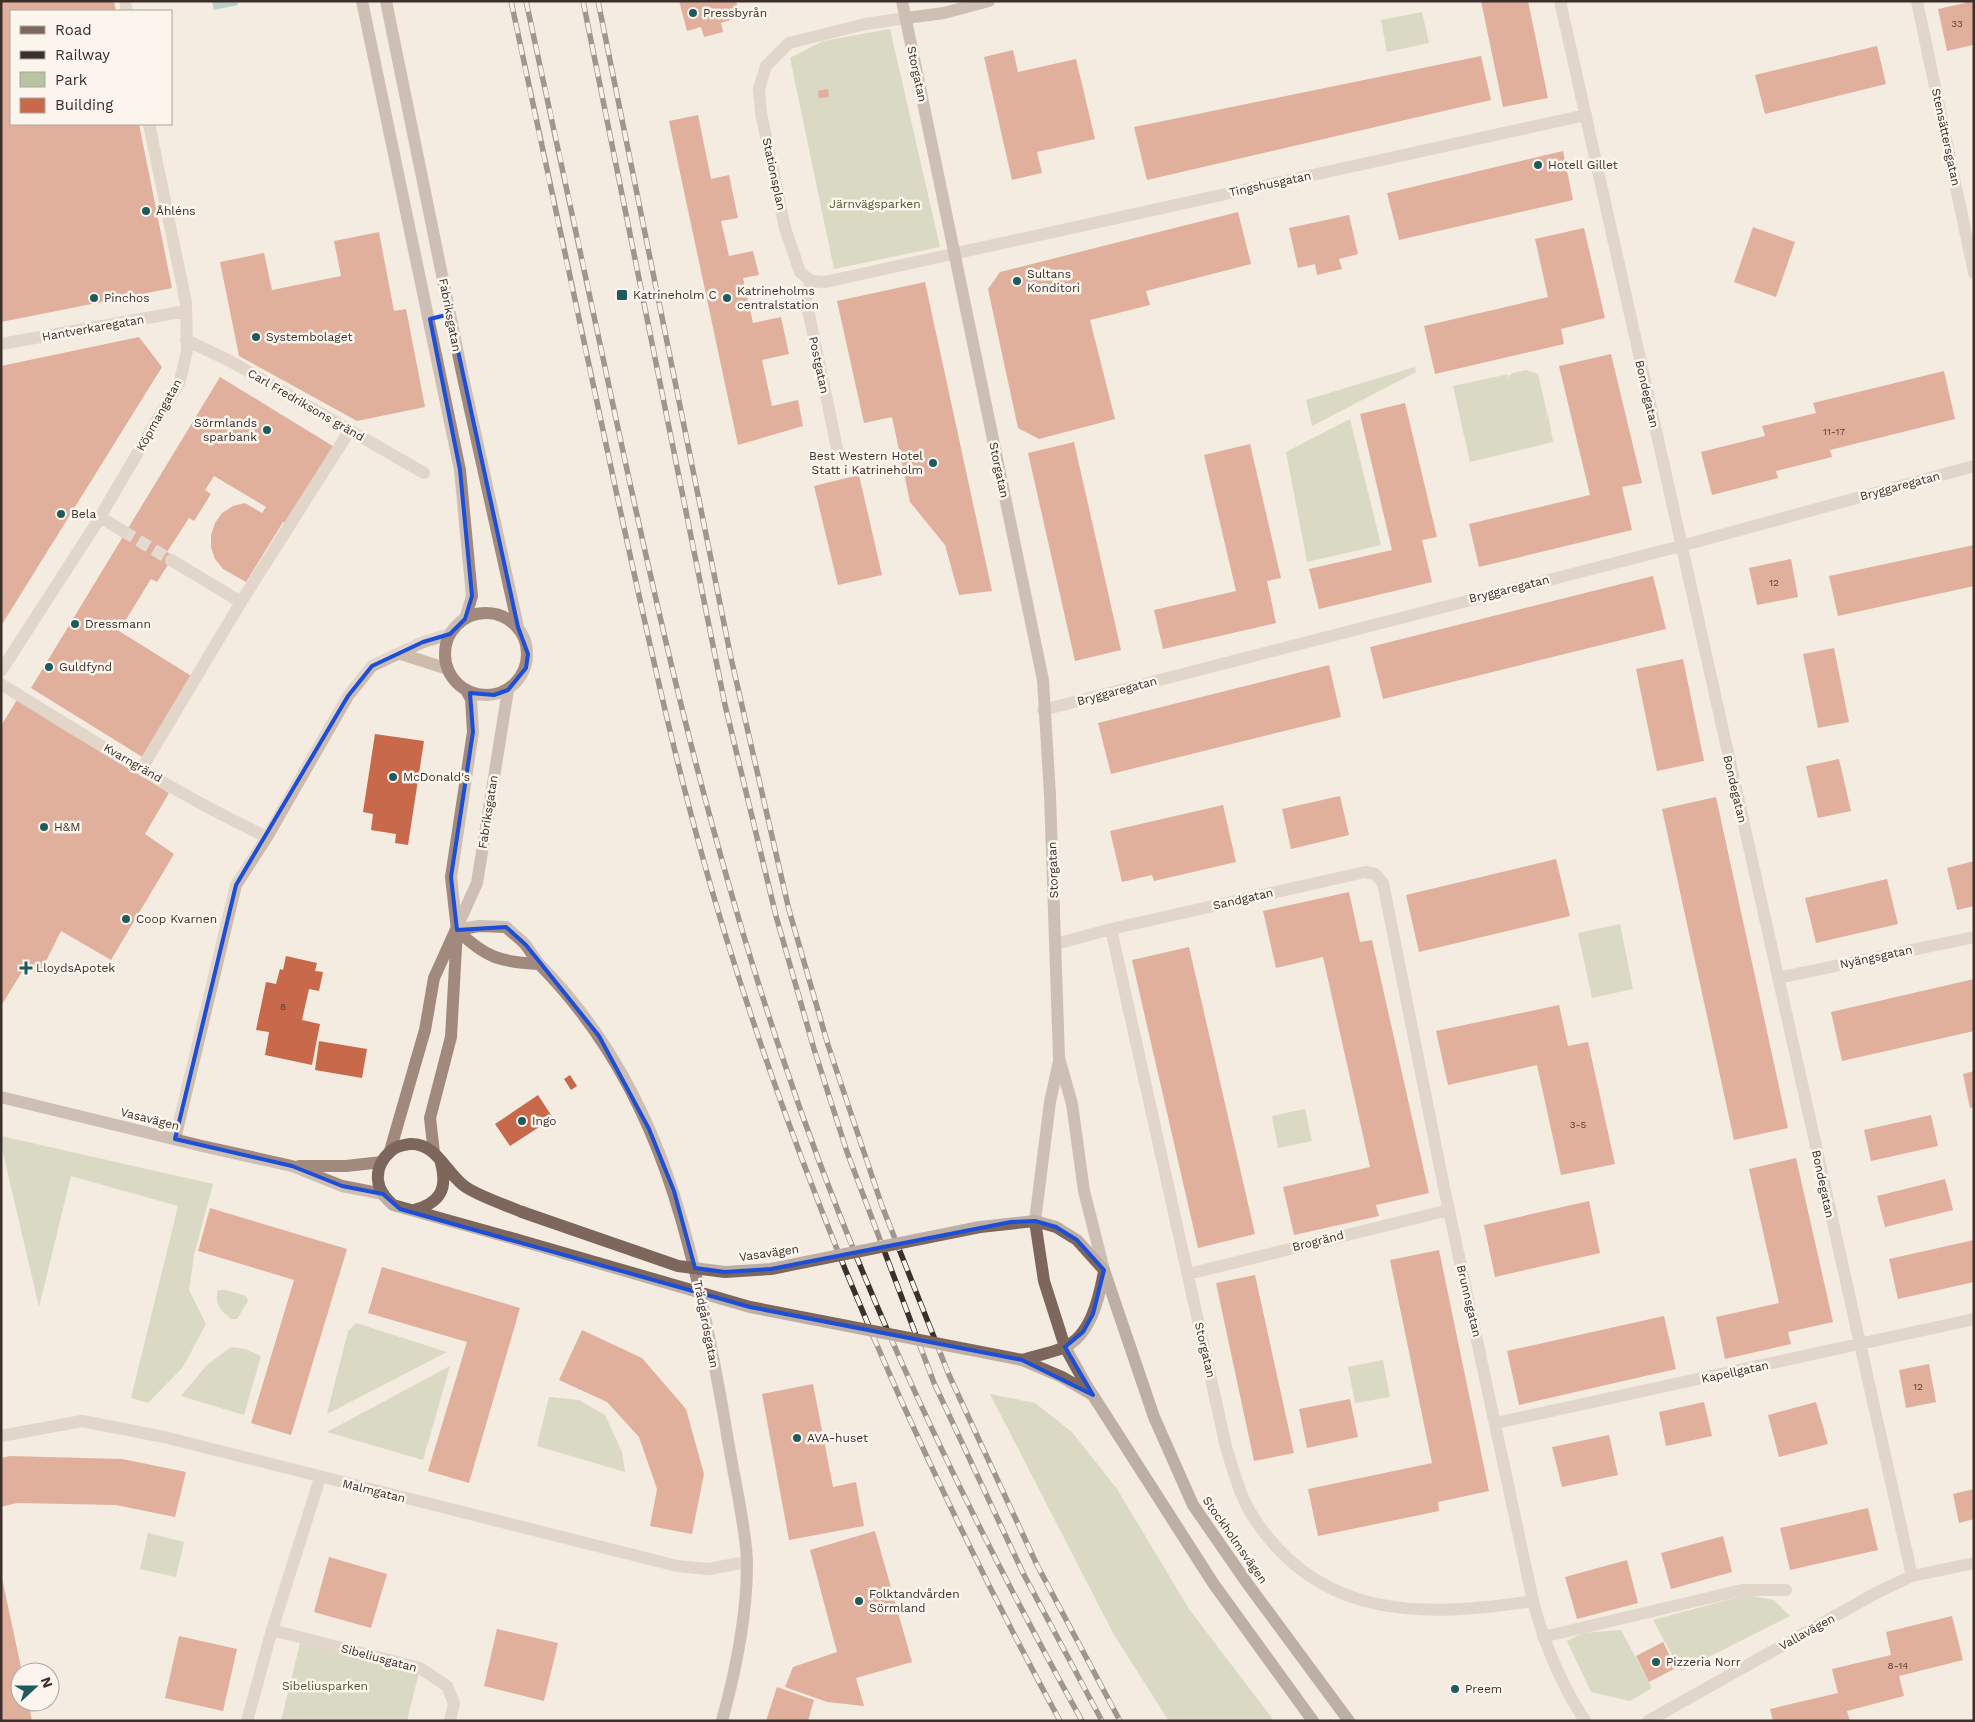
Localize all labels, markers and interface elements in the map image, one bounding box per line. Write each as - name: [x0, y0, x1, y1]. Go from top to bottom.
- place label: Pressbyrån: [703, 6, 767, 20]
- marker: Pressbyrån: [687, 7, 699, 19]
- legend: [10, 10, 172, 125]
- house number: 33: [1951, 18, 1963, 29]
- text: Road: [55, 21, 92, 39]
- street label: Storgatan: [904, 45, 930, 103]
- text: Railway: [55, 46, 110, 64]
- text: Park: [55, 71, 88, 89]
- street label: Stensättersgatan: [1929, 87, 1963, 187]
- text: Building: [55, 96, 113, 114]
- street label: Stationsplan: [759, 136, 789, 212]
- place label: Hotell Gillet: [1548, 158, 1618, 172]
- marker: Hotell Gillet: [1532, 159, 1544, 171]
- street label: Tingshusgatan: [1228, 168, 1312, 200]
- park label: Järnvägsparken: [829, 197, 921, 211]
- place label: Åhléns: [156, 204, 196, 218]
- marker: Åhléns: [140, 205, 152, 217]
- place label: Sultans Konditori: [1027, 267, 1080, 295]
- marker: Sultans Konditori: [1011, 275, 1023, 287]
- street label: Fabriksgatan: [436, 277, 464, 353]
- place label: Katrineholms centralstation: [737, 284, 819, 312]
- marker: Katrineholm C: [615, 288, 629, 302]
- place label: Katrineholm C: [633, 288, 717, 302]
- place label: Pinchos: [104, 291, 150, 305]
- marker: Pinchos: [88, 292, 100, 304]
- marker: Katrineholms centralstation: [721, 292, 733, 304]
- street label: Hantverkaregatan: [41, 312, 145, 344]
- place label: Systembolaget: [266, 330, 352, 344]
- marker: Systembolaget: [250, 331, 262, 343]
- street label: Postgatan: [806, 335, 832, 395]
- street label: Bondegatan: [1632, 359, 1662, 429]
- street label: Carl Fredriksons gränd: [245, 366, 367, 444]
- street label: Köpmangatan: [134, 377, 184, 453]
- place label: Sörmlands sparbank: [194, 416, 257, 444]
- marker: Sörmlands sparbank: [261, 424, 273, 436]
- house number: 11-17: [1823, 426, 1845, 437]
- street label: Storgatan: [986, 441, 1012, 499]
- place label: Best Western Hotel Statt i Katrineholm: [809, 449, 923, 477]
- marker: Best Western Hotel Statt i Katrineholm: [927, 457, 939, 469]
- street label: Bryggaregatan: [1858, 469, 1942, 503]
- place label: Bela: [71, 507, 96, 521]
- marker: Bela: [55, 508, 67, 520]
- street label: Bryggaregatan: [1467, 572, 1551, 606]
- house number: 12: [1769, 577, 1779, 588]
- place label: Dressmann: [85, 617, 151, 631]
- marker: Dressmann: [69, 618, 81, 630]
- place label: Guldfynd: [59, 660, 112, 674]
- marker: Guldfynd: [43, 661, 55, 673]
- street label: Bryggaregatan: [1075, 674, 1159, 708]
- street label: Kvarngränd: [101, 741, 165, 785]
- street label: Bondegatan: [1720, 754, 1750, 824]
- place label: McDonald's: [403, 770, 470, 784]
- marker: McDonald's: [387, 771, 399, 783]
- street label: Fabriksgatan: [475, 774, 501, 850]
- place label: H&M: [54, 820, 81, 834]
- marker: H&M: [38, 821, 50, 833]
- street label: Storgatan: [1045, 841, 1061, 899]
- street label: Sandgatan: [1211, 885, 1275, 913]
- place label: Coop Kvarnen: [136, 912, 217, 926]
- marker: Coop Kvarnen: [120, 913, 132, 925]
- street label: Nyängsgatan: [1838, 942, 1914, 972]
- place label: LloydsApotek: [36, 961, 115, 975]
- marker: LloydsApotek: [20, 962, 32, 974]
- house number: 8: [280, 1001, 286, 1012]
- street label: Vasavägen: [119, 1105, 181, 1133]
- place label: Ingo: [532, 1114, 557, 1128]
- marker: Ingo: [516, 1115, 528, 1127]
- house number: 3-5: [1570, 1119, 1587, 1130]
- street label: Bondegatan: [1809, 1149, 1837, 1219]
- street label: Brogränd: [1291, 1228, 1345, 1254]
- street label: Vasavägen: [738, 1242, 800, 1264]
- street label: Brunnsgatan: [1454, 1264, 1484, 1338]
- street label: Trädgårdsgatan: [691, 1279, 721, 1369]
- street label: Storgatan: [1192, 1321, 1218, 1379]
- street label: Kapellgatan: [1700, 1358, 1770, 1386]
- house number: 12: [1913, 1381, 1923, 1392]
- place label: AVA-huset: [807, 1431, 868, 1445]
- marker: AVA-huset: [791, 1432, 803, 1444]
- street label: Malmgatan: [341, 1476, 407, 1506]
- street label: Stockholmsvägen: [1200, 1494, 1270, 1586]
- place label: Folktandvården Sörmland: [869, 1587, 960, 1615]
- marker: Folktandvården Sörmland: [853, 1595, 865, 1607]
- street label: Vallavägen: [1777, 1611, 1837, 1653]
- street label: Sibeliusgatan: [339, 1641, 419, 1675]
- place label: Pizzeria Norr: [1666, 1655, 1741, 1669]
- marker: Pizzeria Norr: [1650, 1656, 1662, 1668]
- house number: 8-14: [1888, 1660, 1908, 1671]
- north arrow: [10, 1662, 60, 1712]
- text: N: [38, 1675, 56, 1690]
- park label: Sibeliusparken: [282, 1679, 368, 1693]
- place label: Preem: [1465, 1682, 1502, 1696]
- marker: Preem: [1449, 1683, 1461, 1695]

